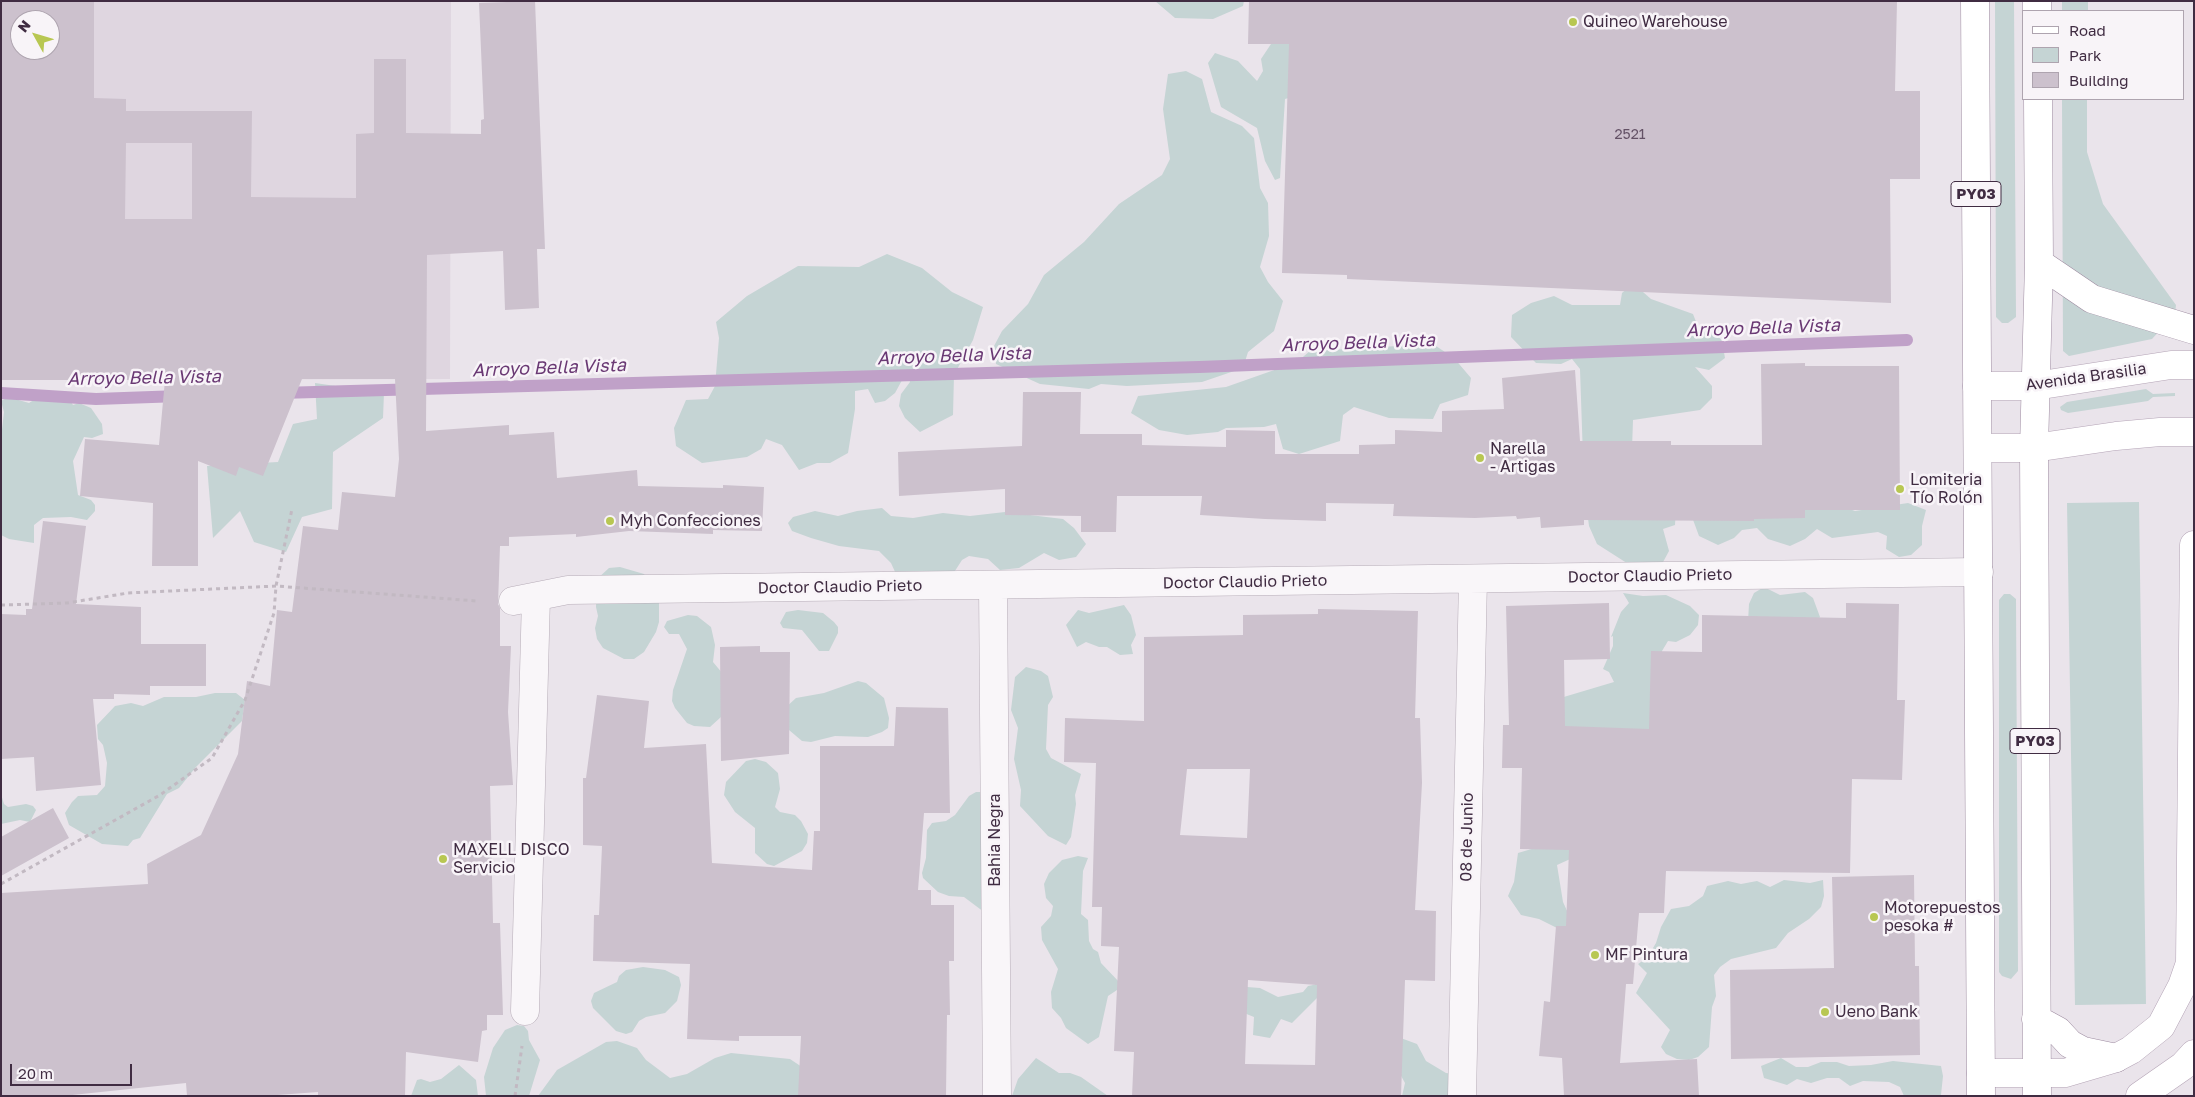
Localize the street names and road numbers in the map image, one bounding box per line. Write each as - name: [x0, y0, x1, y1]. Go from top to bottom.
- road number: PY03: [1951, 182, 2001, 206]
- street label: Avenida Brasilia: [2024, 359, 2148, 395]
- street label: Doctor Claudio Prieto: [1568, 565, 1732, 587]
- street label: Doctor Claudio Prieto: [1163, 571, 1327, 593]
- street label: Doctor Claudio Prieto: [758, 576, 922, 598]
- road number: PY03: [2010, 728, 2060, 754]
- street label: 08 de Junio: [1457, 792, 1477, 882]
- street label: Bahia Negra: [985, 793, 1005, 887]

